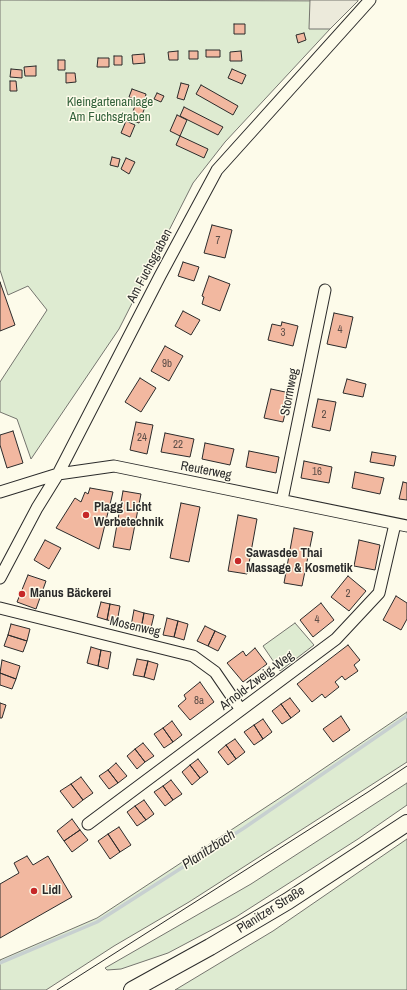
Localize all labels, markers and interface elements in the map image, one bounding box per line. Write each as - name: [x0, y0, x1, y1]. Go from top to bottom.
- park label: Kleingartenanlage Am Fuchsgraben: [67, 95, 153, 126]
- street label: Am Fuchsgraben: [124, 227, 176, 305]
- house number: 7: [215, 234, 221, 248]
- house number: 4: [337, 323, 343, 337]
- house number: 3: [280, 326, 286, 340]
- house number: 9b: [162, 357, 172, 371]
- street label: Stormweg: [278, 367, 302, 417]
- house number: 2: [321, 408, 327, 422]
- house number: 24: [137, 431, 147, 445]
- house number: 22: [173, 438, 183, 452]
- street label: Reuterweg: [179, 458, 233, 484]
- house number: 16: [312, 465, 322, 479]
- place label: Plagg Licht Werbetechnik: [94, 500, 164, 531]
- marker: Plagg Licht Werbetechnik: [81, 510, 91, 520]
- place label: Sawasdee Thai Massage & Kosmetik: [246, 546, 353, 577]
- marker: Sawasdee Thai Massage & Kosmetik: [233, 556, 243, 566]
- place label: Manus Bäckerei: [30, 586, 111, 602]
- house number: 2: [345, 587, 351, 601]
- marker: Manus Bäckerei: [17, 589, 27, 599]
- house number: 4: [314, 613, 320, 627]
- street label: Mosenweg: [108, 614, 162, 640]
- street label: Arnold-Zweig-Weg: [217, 648, 297, 714]
- house number: 8a: [194, 694, 204, 708]
- water label: Planitzbach: [179, 827, 239, 873]
- place label: Lidl: [42, 883, 61, 899]
- street label: Planitzer Straße: [234, 883, 308, 937]
- marker: Lidl: [29, 886, 39, 896]

